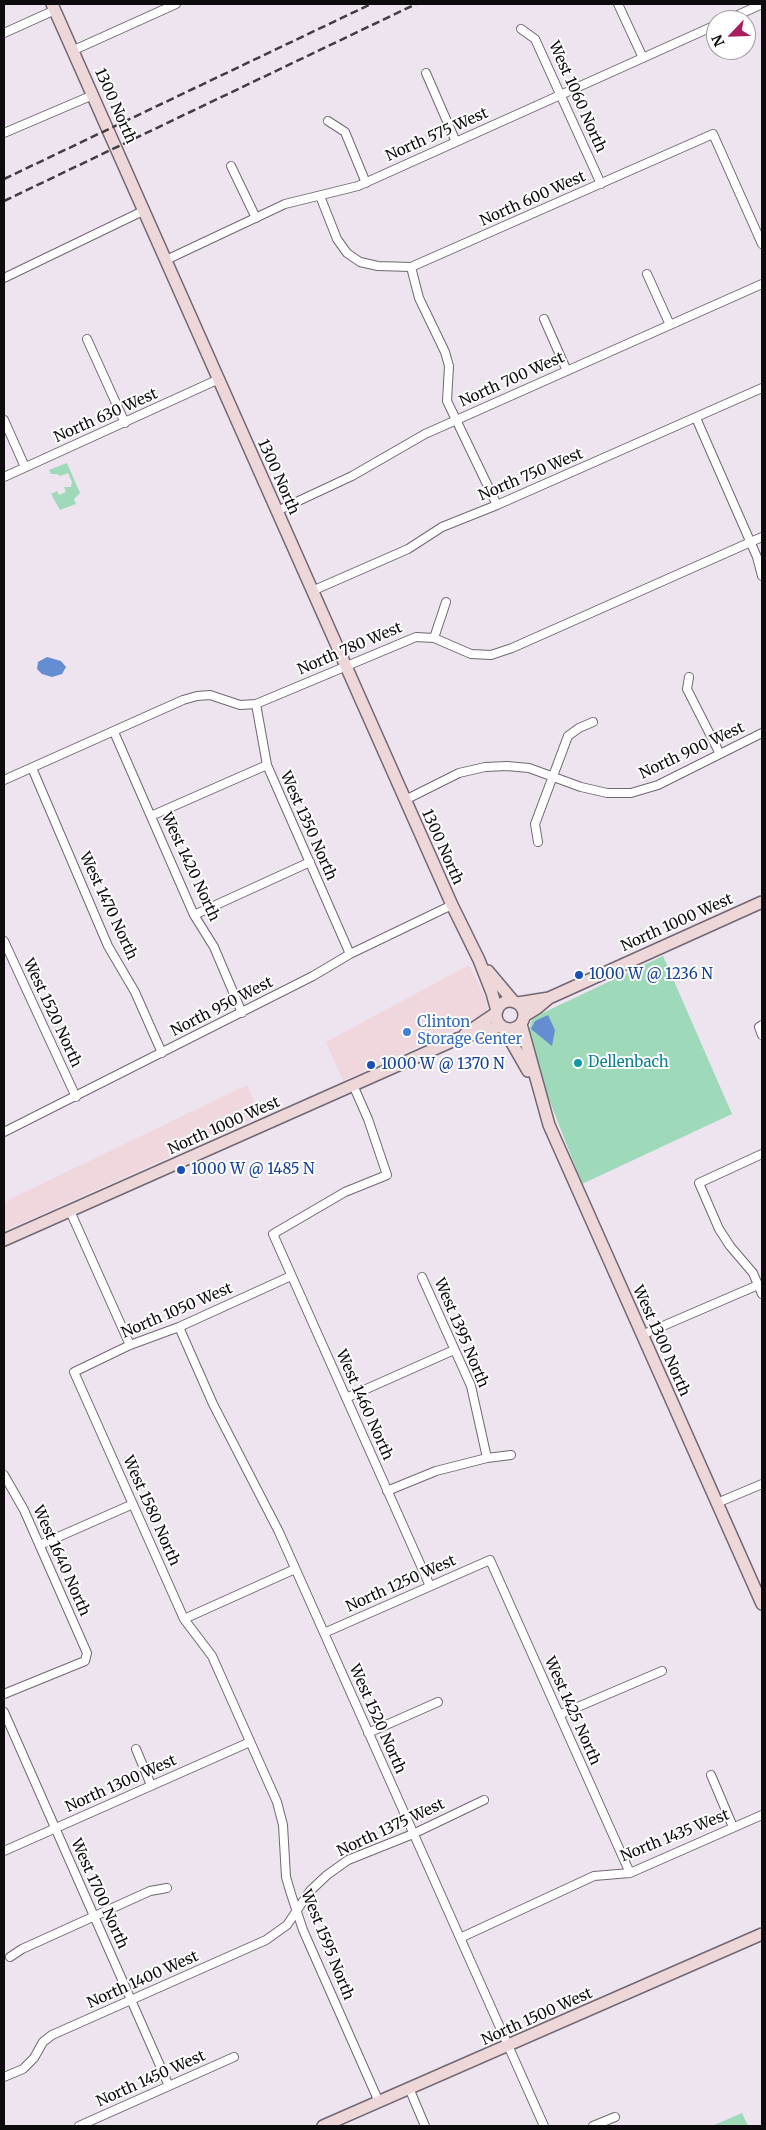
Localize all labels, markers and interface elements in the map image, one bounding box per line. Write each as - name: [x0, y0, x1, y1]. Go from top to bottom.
- north arrow: [706, 10, 756, 60]
- text: N: [708, 32, 729, 49]
- street label: West 1060 North: [544, 39, 610, 155]
- street label: 1300 North: [90, 66, 140, 146]
- street label: North 575 West: [383, 104, 491, 166]
- street label: North 600 West: [477, 168, 589, 230]
- street label: North 700 West: [457, 349, 567, 411]
- street label: North 630 West: [51, 385, 161, 447]
- street label: 1300 North: [253, 437, 303, 517]
- street label: North 750 West: [476, 445, 586, 505]
- street label: North 780 West: [295, 619, 405, 679]
- street label: North 900 West: [637, 719, 747, 783]
- street label: West 1350 North: [276, 769, 340, 883]
- street label: 1300 North: [417, 807, 467, 887]
- street label: West 1420 North: [157, 810, 223, 924]
- street label: West 1470 North: [75, 849, 141, 963]
- street label: North 1000 West: [618, 890, 736, 956]
- street label: West 1520 North: [19, 956, 85, 1070]
- place label: 1000 W @ 1236 N: [589, 966, 713, 984]
- marker: 1000 W @ 1236 N: [573, 969, 585, 981]
- street label: North 950 West: [168, 974, 276, 1040]
- place label: Clinton Storage Center: [417, 1014, 522, 1049]
- marker: Clinton Storage Center: [401, 1026, 413, 1038]
- place label: Dellenbach: [588, 1054, 669, 1072]
- place label: 1000 W @ 1370 N: [381, 1056, 505, 1074]
- marker: Dellenbach: [572, 1057, 584, 1069]
- marker: 1000 W @ 1370 N: [365, 1059, 377, 1071]
- street label: North 1000 West: [165, 1093, 283, 1159]
- place label: 1000 W @ 1485 N: [191, 1161, 315, 1179]
- marker: 1000 W @ 1485 N: [175, 1164, 187, 1176]
- street label: West 1395 North: [430, 1276, 492, 1390]
- street label: North 1050 West: [119, 1280, 235, 1342]
- street label: West 1300 North: [628, 1283, 694, 1399]
- street label: West 1460 North: [332, 1347, 396, 1463]
- street label: West 1580 North: [119, 1453, 183, 1569]
- street label: West 1640 North: [29, 1503, 93, 1619]
- street label: North 1250 West: [343, 1552, 459, 1616]
- street label: West 1425 North: [540, 1654, 604, 1768]
- street label: West 1520 North: [345, 1662, 409, 1776]
- street label: North 1300 West: [63, 1751, 179, 1817]
- street label: North 1375 West: [334, 1795, 448, 1861]
- street label: North 1435 West: [618, 1806, 732, 1866]
- street label: West 1700 North: [67, 1836, 131, 1952]
- street label: West 1595 North: [297, 1887, 357, 2003]
- street label: North 1400 West: [85, 1947, 201, 2013]
- street label: North 1500 West: [479, 1984, 595, 2050]
- street label: North 1450 West: [94, 2047, 208, 2111]

